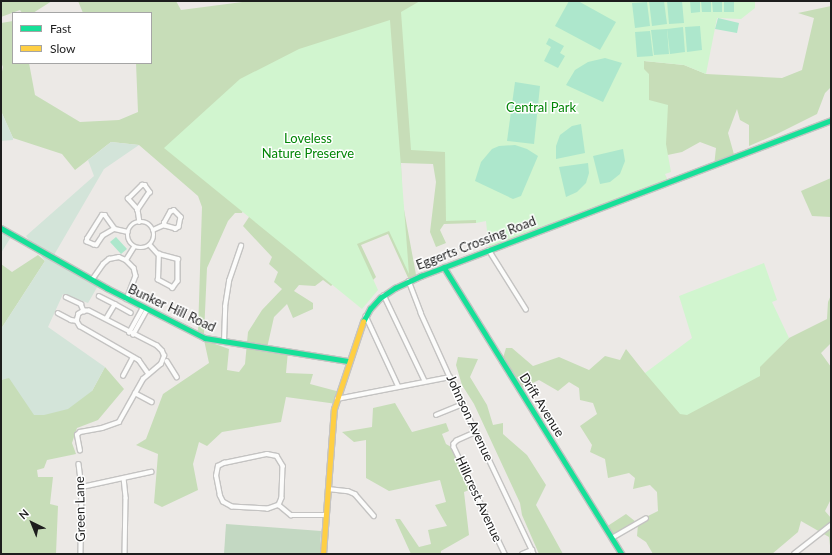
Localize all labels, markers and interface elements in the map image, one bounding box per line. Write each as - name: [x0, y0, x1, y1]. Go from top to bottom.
- legend: [12, 12, 152, 64]
- text: Fast: [50, 21, 71, 36]
- text: Slow: [50, 41, 75, 56]
- park label: Central Park: [506, 99, 576, 115]
- park label: Loveless Nature Preserve: [262, 131, 354, 162]
- street label: Eggerts Crossing Road: [414, 213, 538, 273]
- street label: Bunker Hill Road: [126, 281, 218, 335]
- street label: Drift Avenue: [516, 370, 568, 440]
- street label: Johnson Avenue: [443, 372, 497, 464]
- street label: Hillcrest Avenue: [452, 453, 506, 545]
- street label: Green Lane: [72, 476, 88, 542]
- north arrow: [12, 503, 52, 543]
- text: N: [16, 506, 31, 522]

